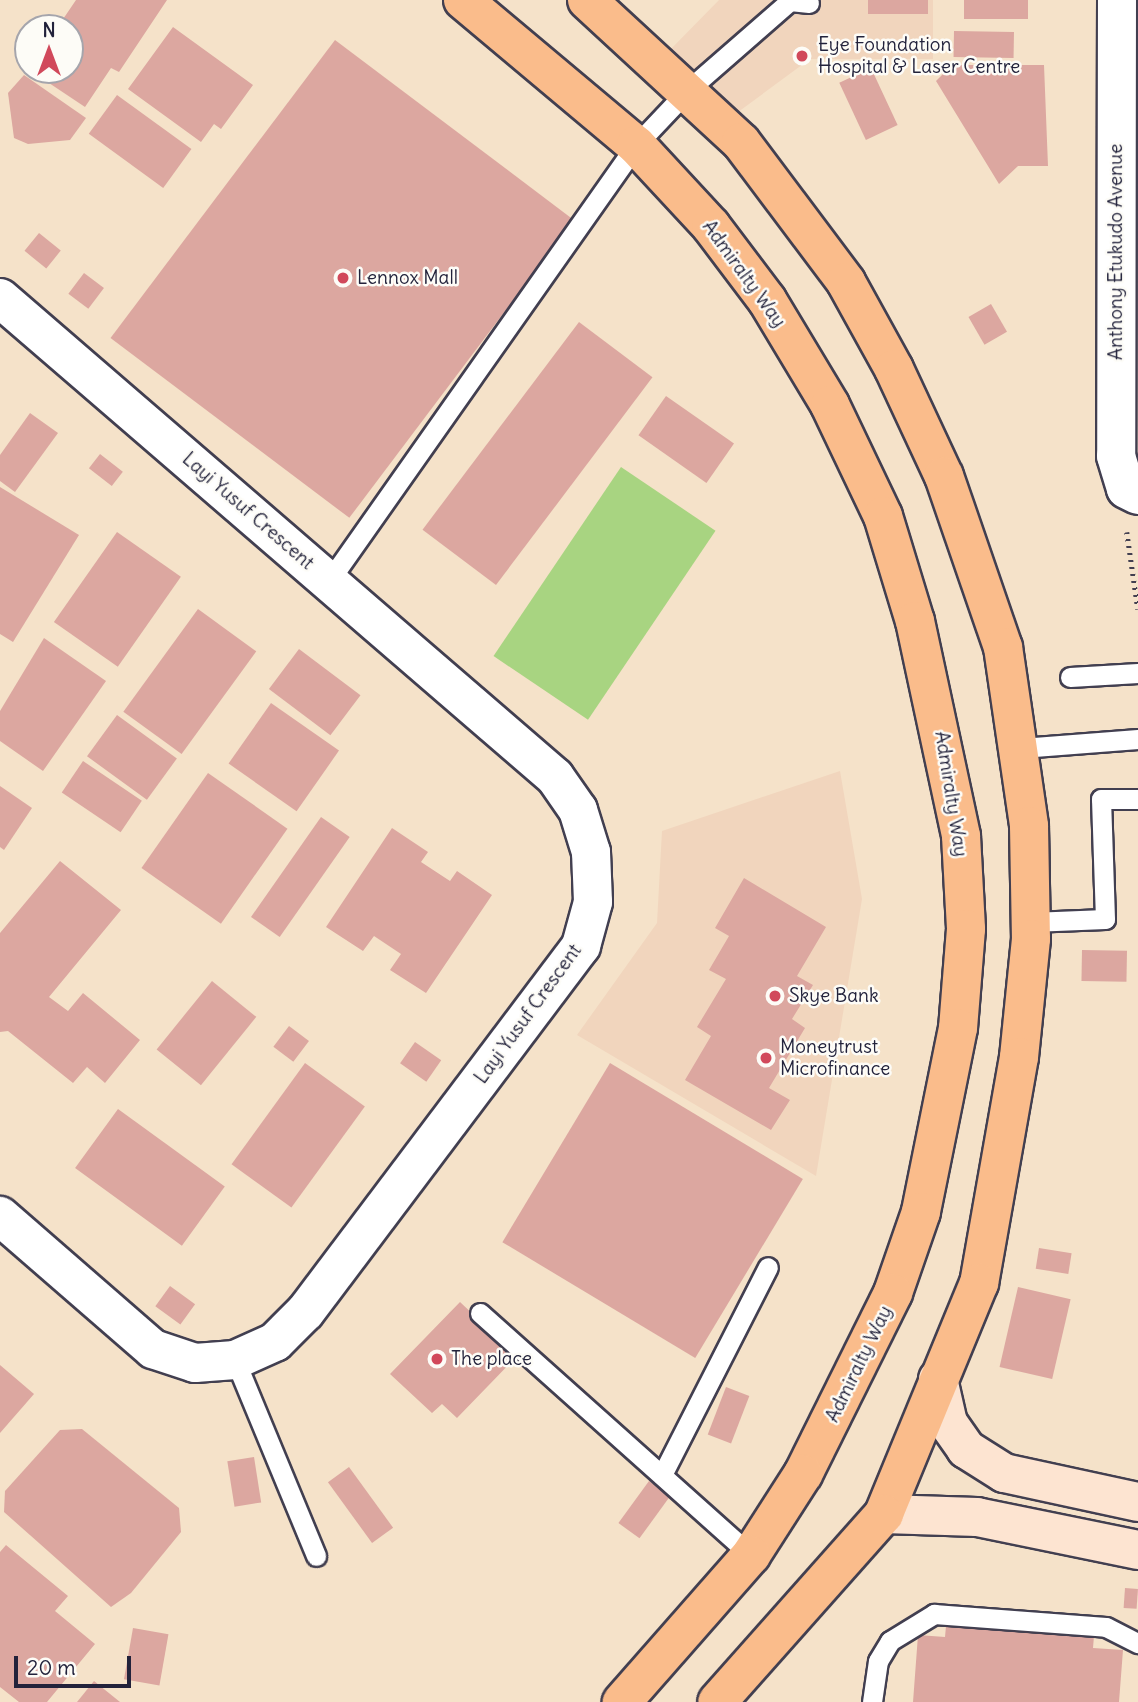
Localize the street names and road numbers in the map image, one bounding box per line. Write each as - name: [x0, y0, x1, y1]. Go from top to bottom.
- street label: Anthony Etukudo Avenue: [1105, 144, 1127, 360]
- street label: Admiralty Way: [697, 216, 791, 332]
- street label: Layi Yusuf Crescent: [178, 448, 318, 574]
- street label: Admiralty Way: [930, 730, 972, 858]
- street label: Layi Yusuf Crescent: [470, 940, 586, 1088]
- street label: Admiralty Way: [821, 1302, 897, 1426]

